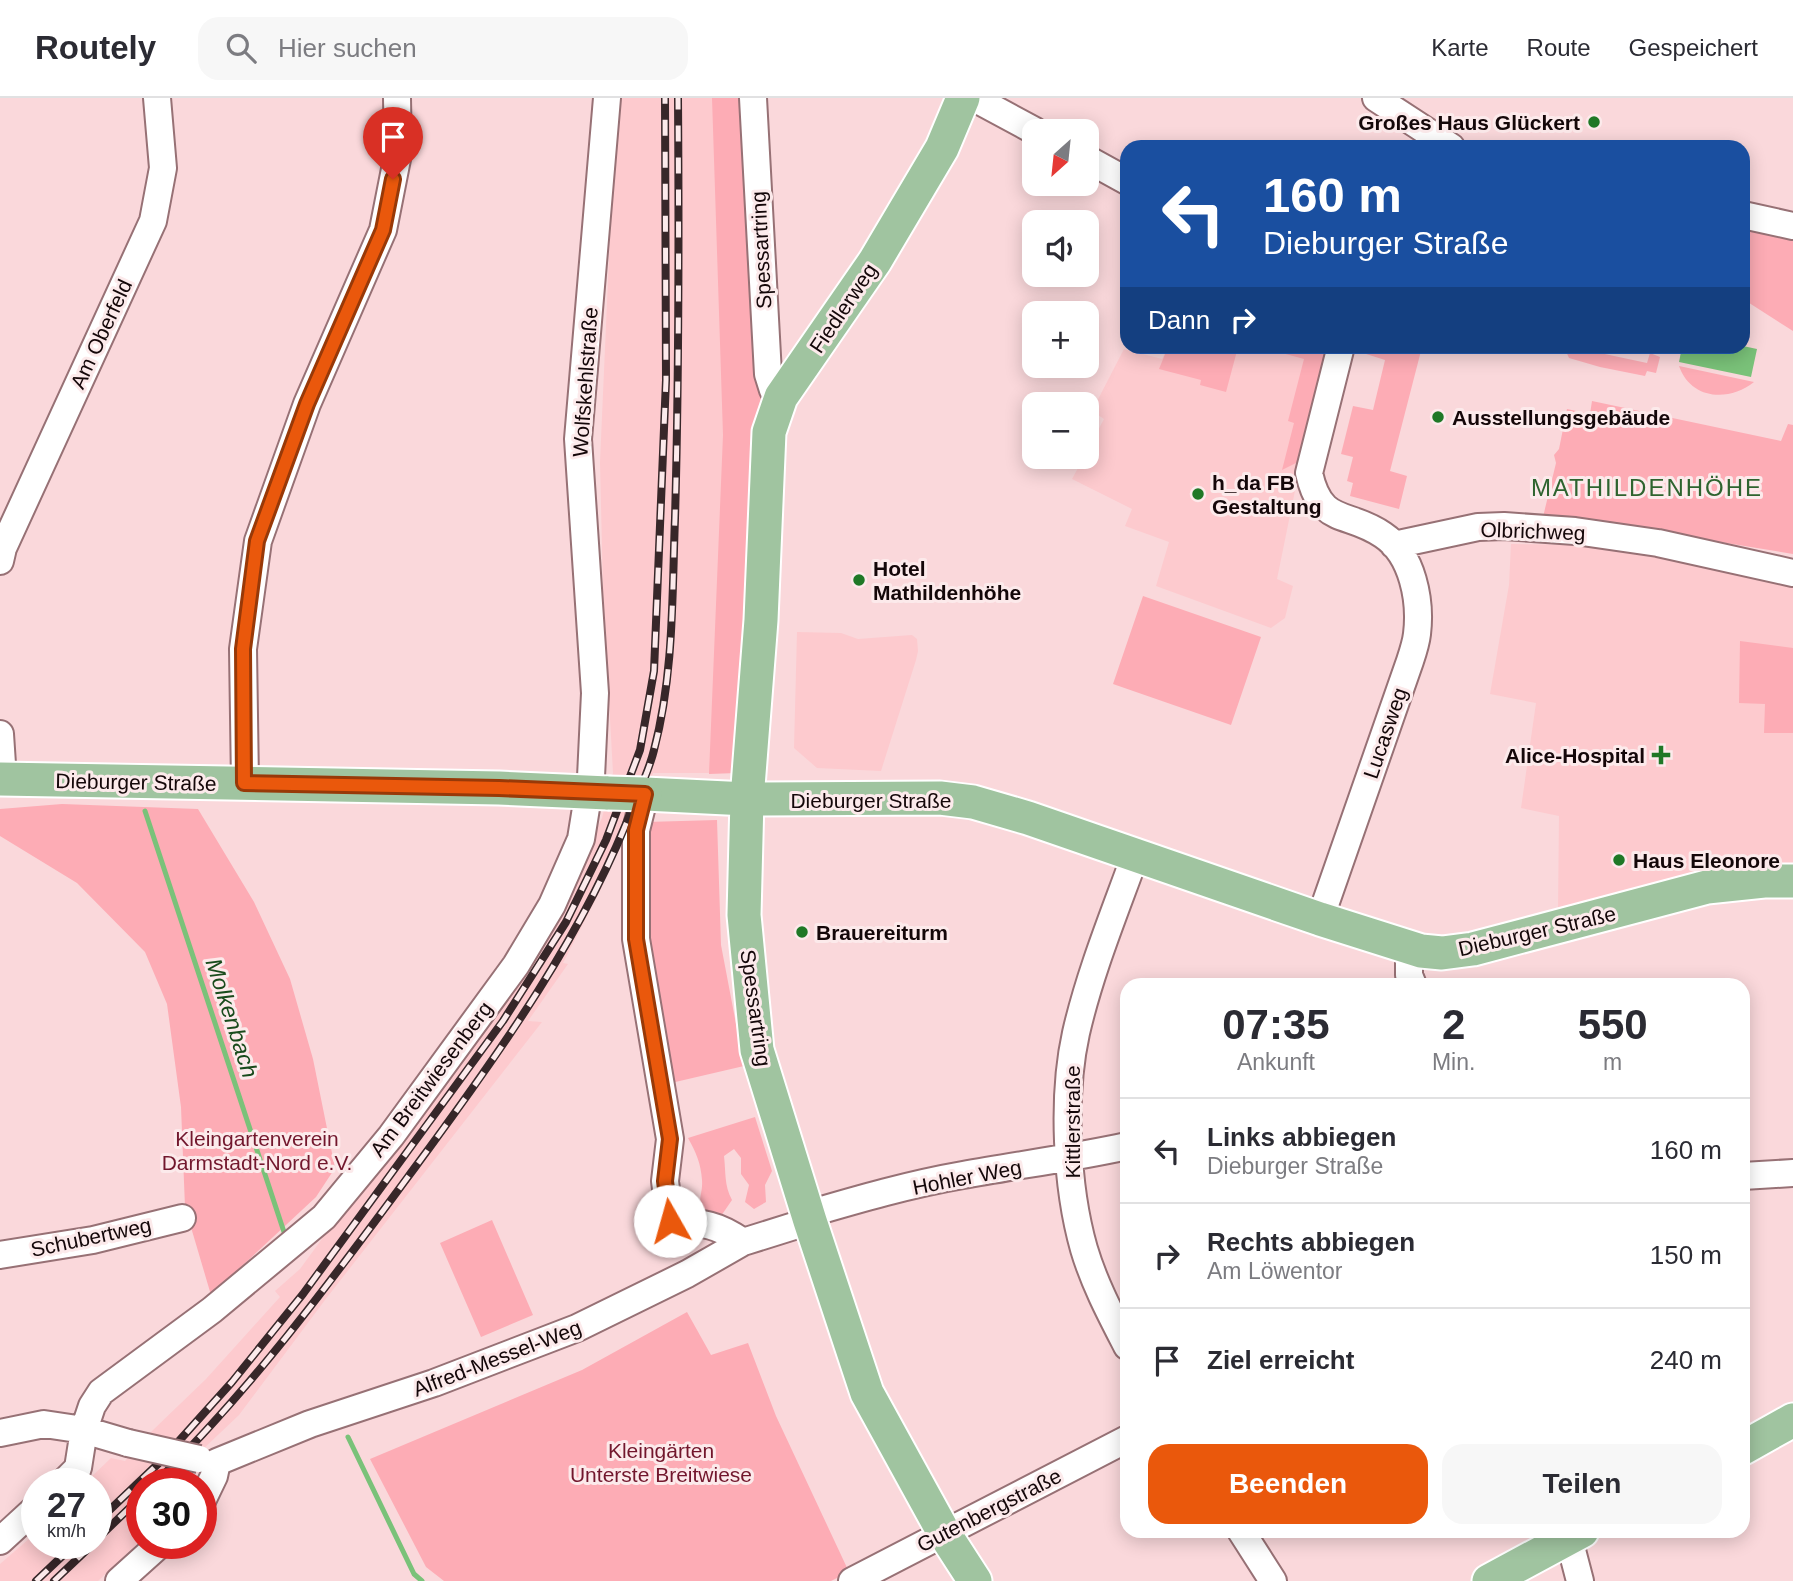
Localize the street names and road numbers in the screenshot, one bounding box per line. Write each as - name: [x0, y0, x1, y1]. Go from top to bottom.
- street label: Spessartring: [746, 191, 776, 309]
- street label: Fiedlerweg: [805, 259, 881, 357]
- street label: Am Oberfeld: [66, 276, 136, 392]
- street label: Wolfskehlstraße: [568, 306, 602, 458]
- street label: Olbrichweg: [1480, 518, 1586, 544]
- street label: Lucasweg: [1359, 685, 1411, 781]
- street label: Dieburger Straße: [55, 769, 217, 795]
- street label: Dieburger Straße: [790, 789, 952, 812]
- street label: Dieburger Straße: [1456, 902, 1618, 960]
- street label: Spessartring: [736, 948, 776, 1068]
- street label: Am Breitwiesenberg: [365, 997, 497, 1161]
- street label: Kittlerstraße: [1061, 1065, 1084, 1179]
- street label: Hohler Weg: [911, 1155, 1023, 1199]
- street label: Schubertweg: [29, 1213, 153, 1261]
- street label: Alfred-Messel-Weg: [410, 1315, 584, 1401]
- street label: Gutenbergstraße: [913, 1464, 1065, 1556]

